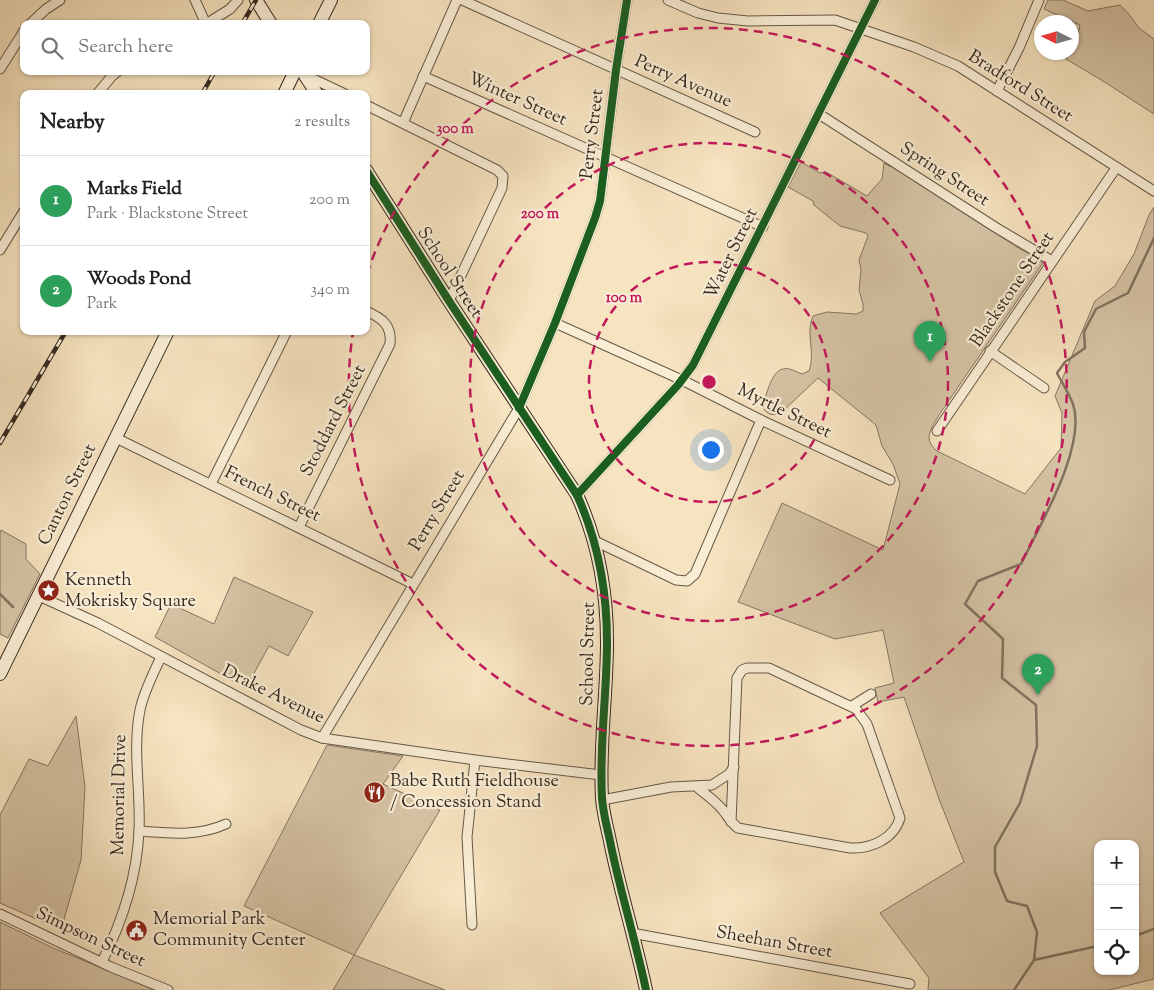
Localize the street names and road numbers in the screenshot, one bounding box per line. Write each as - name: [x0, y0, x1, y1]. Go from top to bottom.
- street label: Bradford Street: [963, 44, 1077, 130]
- street label: Perry Avenue: [630, 49, 736, 115]
- street label: Winter Street: [463, 67, 571, 133]
- street label: Perry Street: [575, 87, 611, 181]
- street label: Spring Street: [894, 136, 994, 214]
- street label: Water Street: [699, 204, 765, 304]
- street label: School Street: [410, 222, 488, 324]
- street label: Blackstone Street: [965, 227, 1061, 353]
- street label: Stoddard Street: [295, 361, 373, 481]
- street label: Myrtle Street: [733, 378, 835, 446]
- street label: Canton Street: [32, 440, 104, 550]
- street label: French Street: [219, 460, 325, 530]
- street label: Perry Street: [404, 465, 472, 557]
- street label: School Street: [575, 602, 603, 706]
- street label: Drake Avenue: [217, 659, 329, 731]
- street label: Memorial Drive: [106, 734, 134, 856]
- street label: Simpson Street: [31, 901, 149, 975]
- street label: Sheehan Street: [714, 920, 834, 966]

